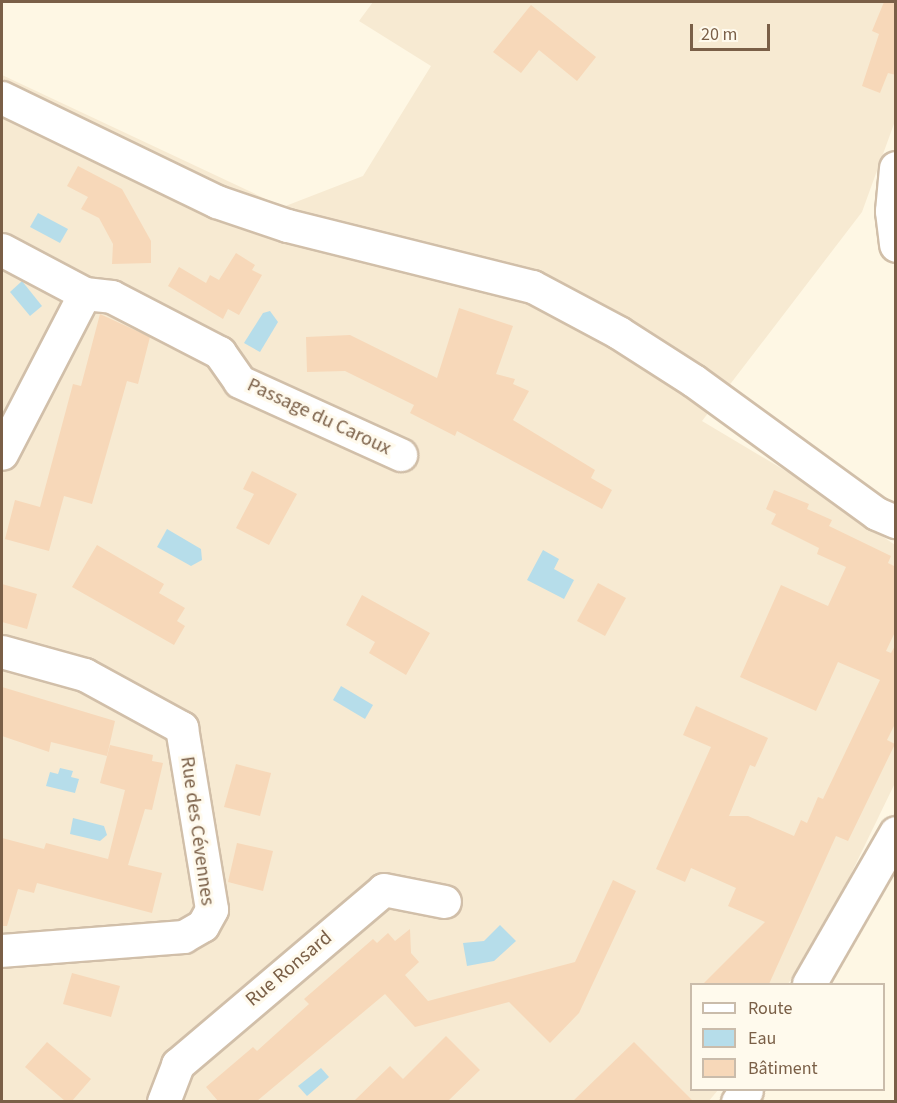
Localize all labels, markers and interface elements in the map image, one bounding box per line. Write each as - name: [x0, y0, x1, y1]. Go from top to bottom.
- scale bar: [693, 12, 772, 50]
- text: 20 m: [701, 22, 737, 47]
- street label: Passage du Caroux: [243, 373, 395, 461]
- street label: Rue des Cévennes: [175, 755, 219, 907]
- street label: Rue Ronsard: [241, 926, 337, 1012]
- legend: [690, 983, 885, 1091]
- text: Route: [748, 996, 792, 1021]
- text: Eau: [748, 1026, 776, 1051]
- text: Bâtiment: [748, 1056, 818, 1081]

